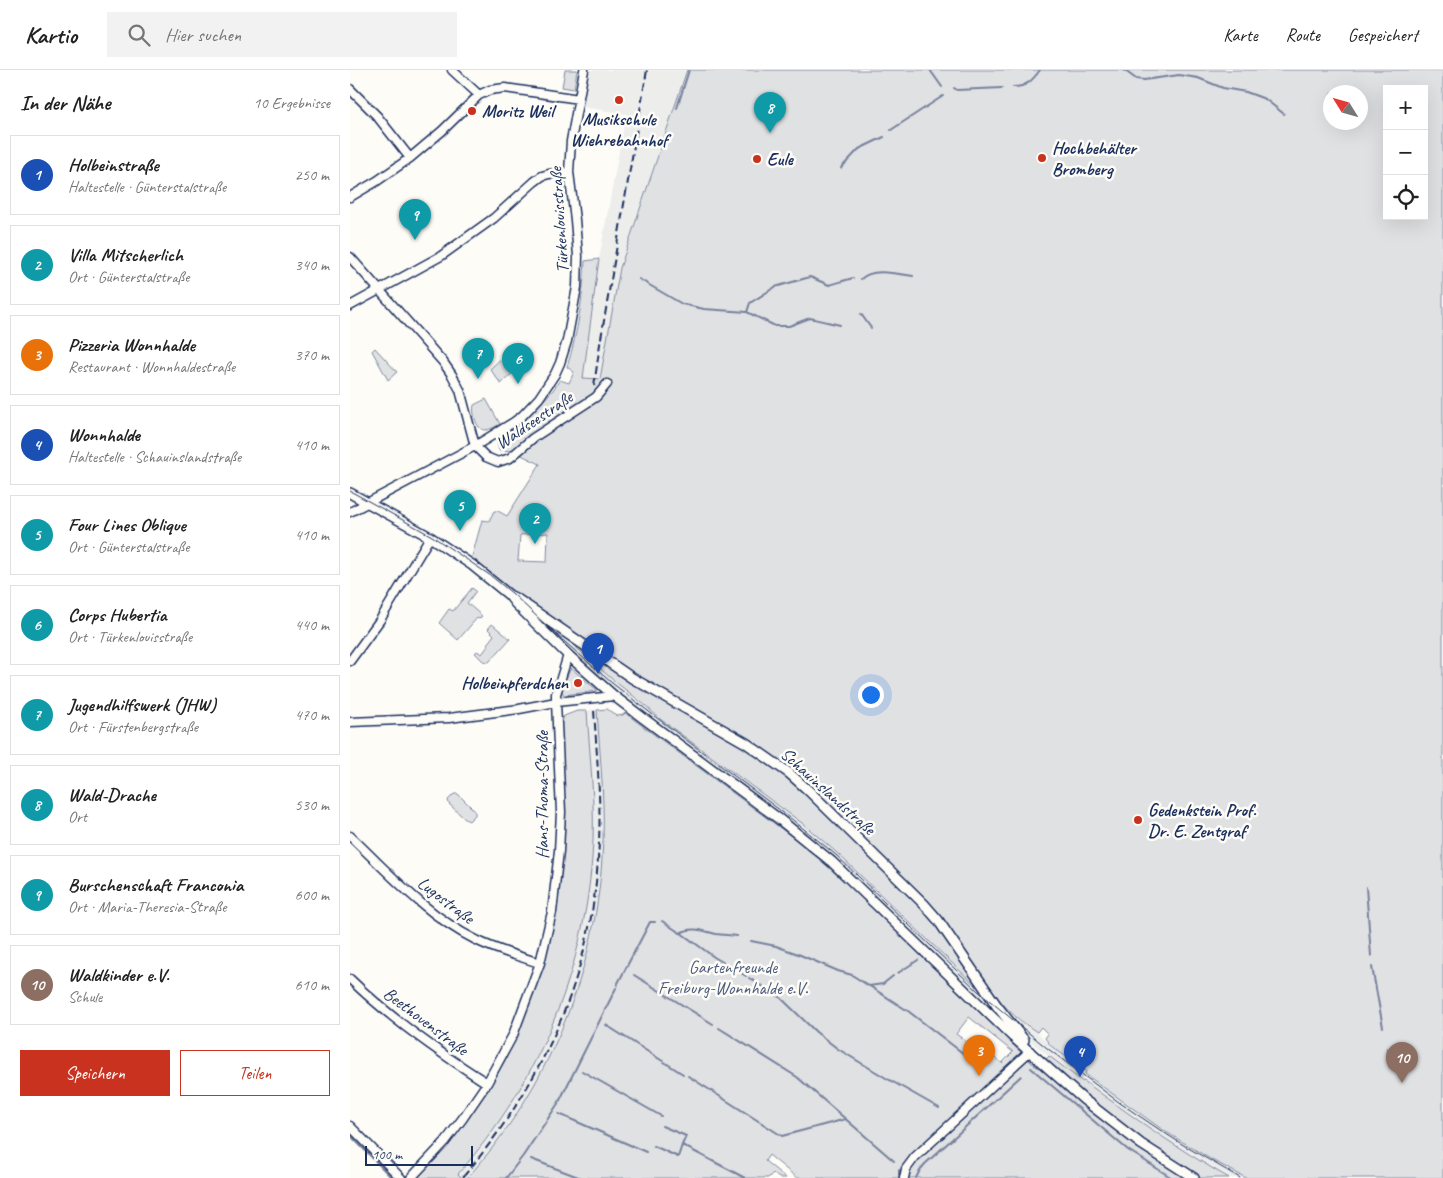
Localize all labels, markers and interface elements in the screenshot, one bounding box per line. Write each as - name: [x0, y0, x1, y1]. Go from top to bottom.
- search box: [107, 12, 457, 57]
- text: Kartio: [25, 20, 77, 50]
- icon: search: [125, 21, 153, 49]
- text: Hier suchen: [165, 23, 241, 47]
- text: Karte: [1223, 24, 1258, 46]
- text: Route: [1286, 24, 1320, 46]
- text: Gespeichert: [1348, 24, 1418, 46]
- north arrow: [1323, 85, 1368, 130]
- map controls: [1383, 85, 1428, 220]
- button: +: [1383, 85, 1428, 130]
- text: In der Nähe: [20, 90, 110, 116]
- pin: 8: [754, 92, 786, 133]
- text: 10 Ergebnisse: [253, 93, 330, 113]
- marker: Musikschule Wiehrebahnhof: [613, 94, 625, 106]
- place label: Moritz Weil: [482, 100, 557, 122]
- marker: Moritz Weil: [466, 105, 478, 117]
- place label: Musikschule Wiehrebahnhof: [570, 108, 672, 151]
- button: −: [1383, 130, 1428, 175]
- place label: Hochbehälter Bromberg: [1052, 137, 1138, 180]
- place label: Eule: [767, 148, 795, 170]
- marker: Hochbehälter Bromberg: [1036, 152, 1048, 164]
- text: Holbeinstraße: [68, 153, 159, 177]
- marker: Eule: [751, 153, 763, 165]
- text: 1: [33, 165, 41, 185]
- text: 250 m: [295, 165, 329, 185]
- street label: Türkenlouisstraße: [544, 165, 574, 274]
- button: locate: [1383, 175, 1428, 220]
- text: Haltestelle · Günterstalstraße: [68, 177, 226, 197]
- pin: 9: [399, 199, 431, 240]
- text: Villa Mitscherlich: [68, 243, 183, 267]
- text: 2: [33, 255, 41, 275]
- text: 340 m: [295, 255, 329, 275]
- text: Ort · Günterstalstraße: [68, 267, 189, 287]
- text: Pizzeria Wonnhalde: [68, 333, 195, 357]
- pin: 7: [462, 338, 494, 379]
- pin: 6: [502, 343, 534, 384]
- text: 3: [33, 345, 41, 365]
- text: 370 m: [295, 345, 329, 365]
- text: Restaurant · Wonnhaldestraße: [68, 357, 235, 377]
- street label: Waldseestraße: [491, 386, 578, 454]
- text: Wonnhalde: [68, 423, 140, 447]
- text: 4: [33, 435, 41, 455]
- text: 410 m: [295, 435, 329, 455]
- text: Haltestelle · Schauinslandstraße: [68, 447, 241, 467]
- pin: 5: [444, 490, 476, 531]
- pin: 2: [519, 503, 551, 544]
- text: Four Lines Oblique: [68, 513, 186, 537]
- text: 5: [34, 525, 40, 545]
- text: 410 m: [295, 525, 329, 545]
- text: Ort · Günterstalstraße: [68, 537, 189, 557]
- text: Corps Hubertia: [68, 603, 167, 627]
- text: 6: [33, 615, 41, 635]
- text: 440 m: [295, 615, 329, 635]
- text: Ort · Türkenlouisstraße: [68, 627, 192, 647]
- pin: 1: [582, 633, 614, 674]
- place label: Holbeinpferdchen: [461, 672, 569, 694]
- marker: Holbeinpferdchen: [572, 677, 584, 689]
- your location: [858, 682, 884, 708]
- text: Jugendhilfswerk (JHW): [68, 693, 216, 717]
- text: 7: [33, 705, 41, 725]
- text: 470 m: [295, 705, 329, 725]
- text: Ort · Fürstenbergstraße: [68, 717, 198, 737]
- street label: Hans-Thoma-Straße: [531, 730, 553, 859]
- street label: Schauinslandstraße: [776, 743, 881, 840]
- text: Wald-Drache: [68, 783, 156, 807]
- text: 8: [33, 795, 41, 815]
- text: 530 m: [295, 795, 329, 815]
- place label: Gedenkstein Prof. Dr. E. Zentgraf: [1148, 799, 1257, 842]
- text: Ort: [68, 807, 87, 827]
- marker: Gedenkstein Prof. Dr. E. Zentgraf: [1132, 814, 1144, 826]
- street label: Lugostraße: [413, 872, 480, 929]
- text: Burschenschaft Franconia: [68, 873, 243, 897]
- text: 9: [33, 885, 41, 905]
- text: 600 m: [295, 885, 329, 905]
- text: Ort · Maria-Theresia-Straße: [68, 897, 226, 917]
- park label: Gartenfreunde Freiburg-Wonnhalde e.V.: [658, 956, 808, 999]
- text: Waldkinder e.V.: [68, 963, 169, 987]
- text: 10: [30, 975, 44, 995]
- text: 610 m: [295, 975, 329, 995]
- street label: Beethovenstraße: [379, 982, 474, 1061]
- text: Schule: [68, 987, 102, 1007]
- pin: 3: [963, 1035, 995, 1076]
- pin: 4: [1064, 1036, 1096, 1077]
- pin: 10: [1386, 1042, 1418, 1083]
- button: Speichern: [20, 1050, 170, 1096]
- button: Teilen: [180, 1050, 330, 1096]
- scale bar: [365, 1143, 472, 1166]
- text: 100 m: [372, 1146, 402, 1163]

